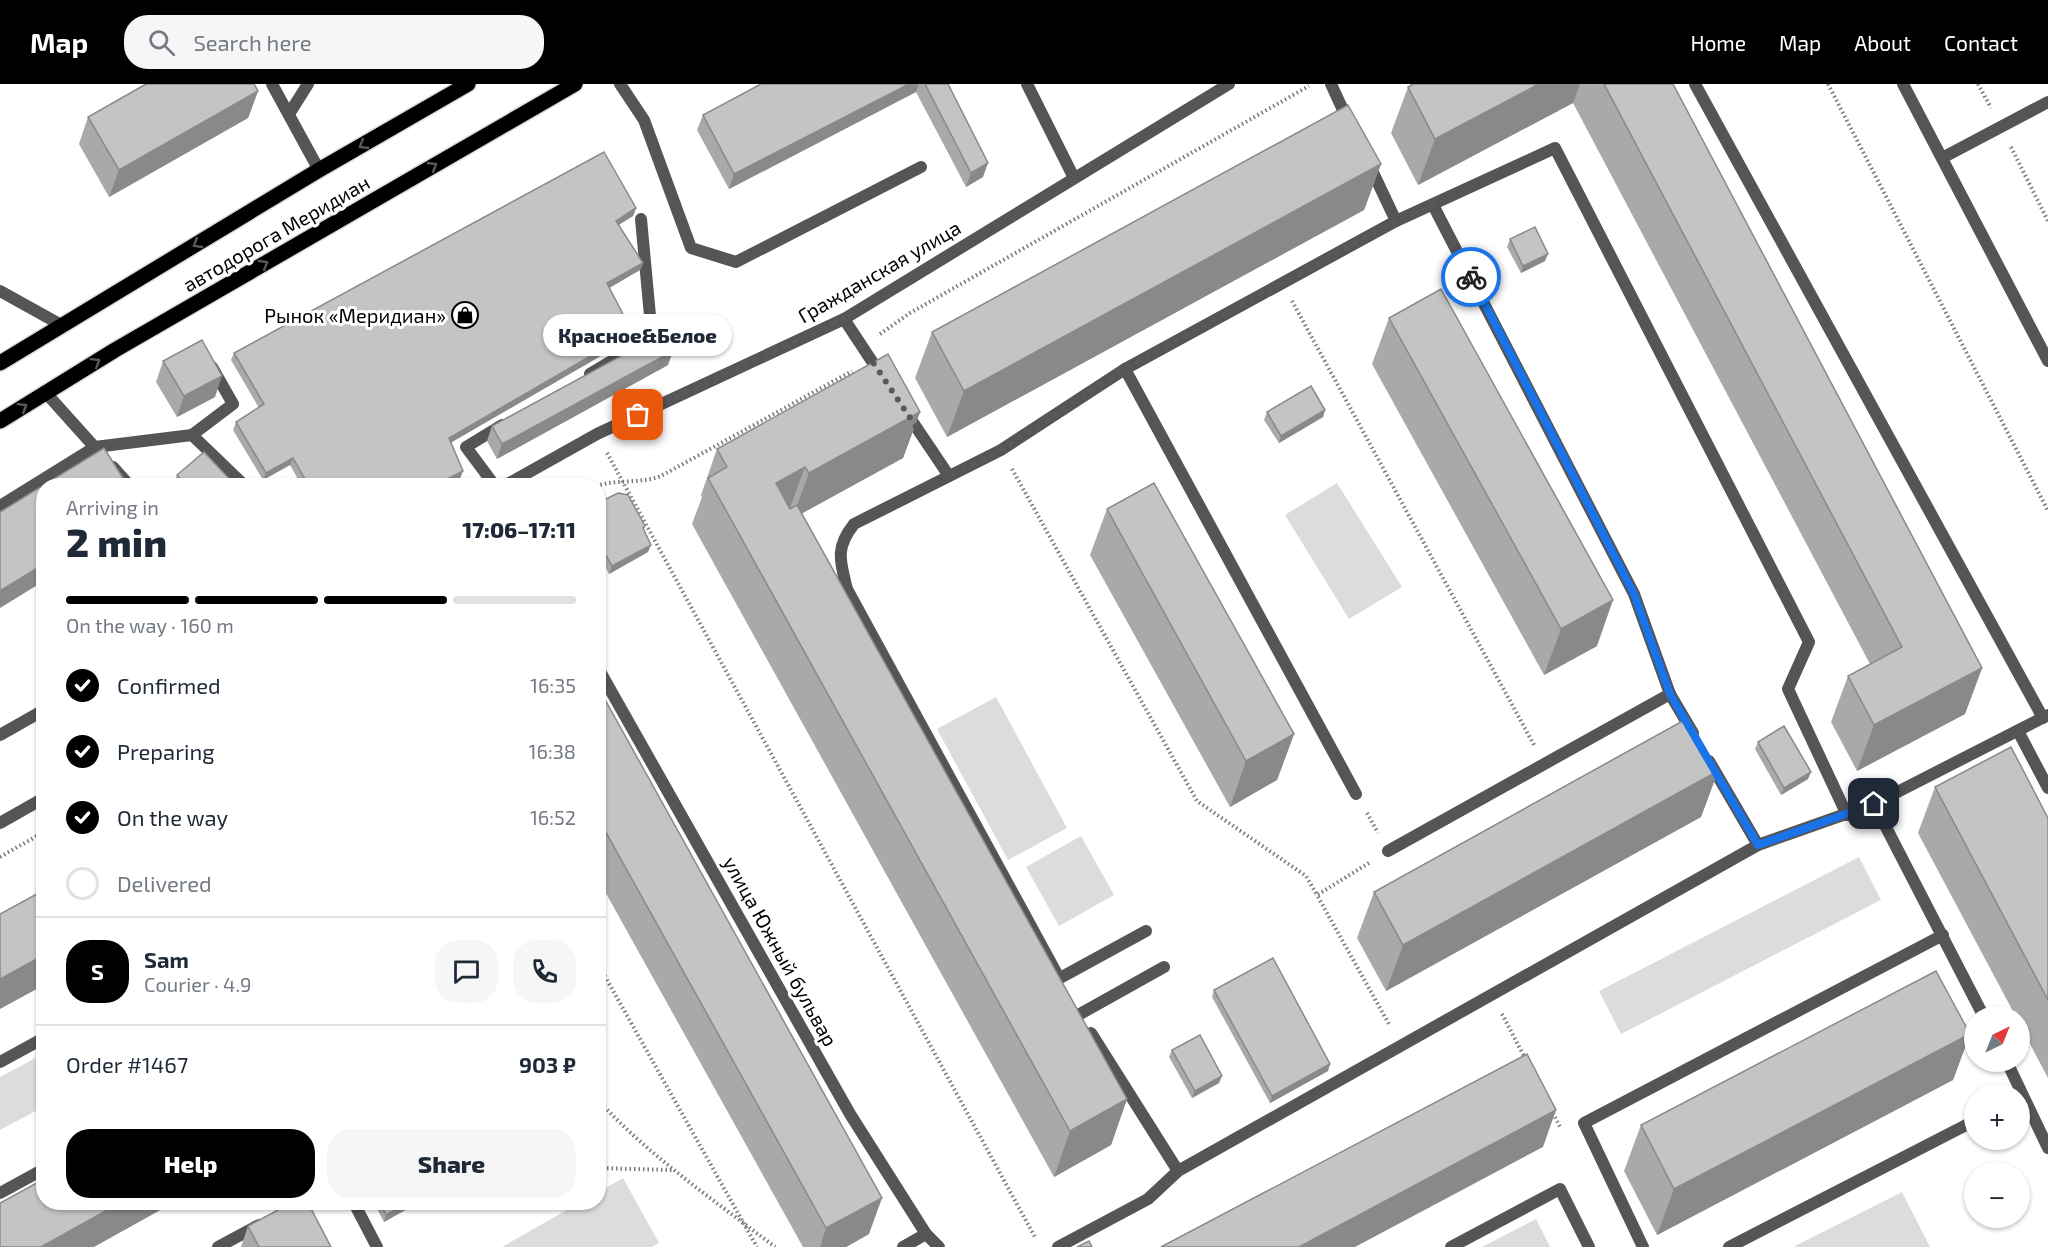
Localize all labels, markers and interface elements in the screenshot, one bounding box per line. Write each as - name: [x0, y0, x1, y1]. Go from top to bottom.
- search box: [124, 15, 544, 69]
- text: Map: [30, 25, 88, 59]
- icon: search: [145, 26, 178, 59]
- text: Search here: [193, 29, 312, 55]
- text: Home: [1690, 30, 1746, 55]
- text: Map: [1779, 30, 1821, 55]
- text: About: [1854, 30, 1911, 55]
- text: Contact: [1944, 30, 2018, 55]
- one-way arrow: [359, 138, 369, 149]
- one-way arrow: [427, 162, 437, 173]
- street label: автодорога Меридиан: [178, 170, 374, 296]
- street label: Гражданская улица: [793, 215, 965, 328]
- one-way arrow: [193, 237, 203, 249]
- courier: [1441, 247, 1501, 307]
- one-way arrow: [258, 259, 268, 271]
- icon: bike: [1455, 261, 1488, 294]
- shop icon: Рынок «Меридиан»: [450, 300, 480, 330]
- place label: Рынок «Меридиан»: [264, 303, 446, 327]
- callout: Красное&Белое: [544, 313, 732, 355]
- text: Красное&Белое: [558, 323, 717, 347]
- one-way arrow: [90, 357, 100, 369]
- pin: [612, 389, 663, 440]
- icon: bag: [621, 398, 654, 431]
- one-way arrow: [17, 403, 27, 415]
- text: Arriving in: [66, 495, 159, 519]
- text: 17:06–17:11: [462, 516, 576, 542]
- text: 2 min: [66, 518, 167, 565]
- text: On the way · 160 m: [66, 613, 234, 637]
- icon: check: [66, 669, 99, 702]
- text: Confirmed: [117, 672, 221, 698]
- text: 16:35: [530, 673, 576, 697]
- icon: check: [66, 735, 99, 768]
- text: Preparing: [117, 738, 215, 764]
- text: 16:38: [529, 739, 576, 763]
- pin: [1848, 778, 1899, 829]
- icon: home: [1857, 787, 1890, 820]
- icon: check: [66, 801, 99, 834]
- text: On the way: [117, 804, 228, 830]
- text: 16:52: [530, 805, 576, 829]
- street label: улица Южный бульвар: [718, 852, 843, 1051]
- text: Delivered: [117, 870, 212, 896]
- button: chat: [435, 940, 498, 1003]
- button: phone: [513, 940, 576, 1003]
- text: Sam: [144, 946, 189, 972]
- text: S: [91, 958, 104, 984]
- text: Courier · 4.9: [144, 972, 251, 996]
- north arrow: [1964, 1006, 2030, 1072]
- map controls: [1964, 1006, 2030, 1228]
- text: Order #1467: [66, 1051, 188, 1077]
- text: 903 ₽: [519, 1051, 576, 1077]
- button: +: [1964, 1084, 2030, 1150]
- button: Help: [66, 1129, 315, 1198]
- button: Share: [327, 1129, 576, 1198]
- button: −: [1964, 1162, 2030, 1228]

